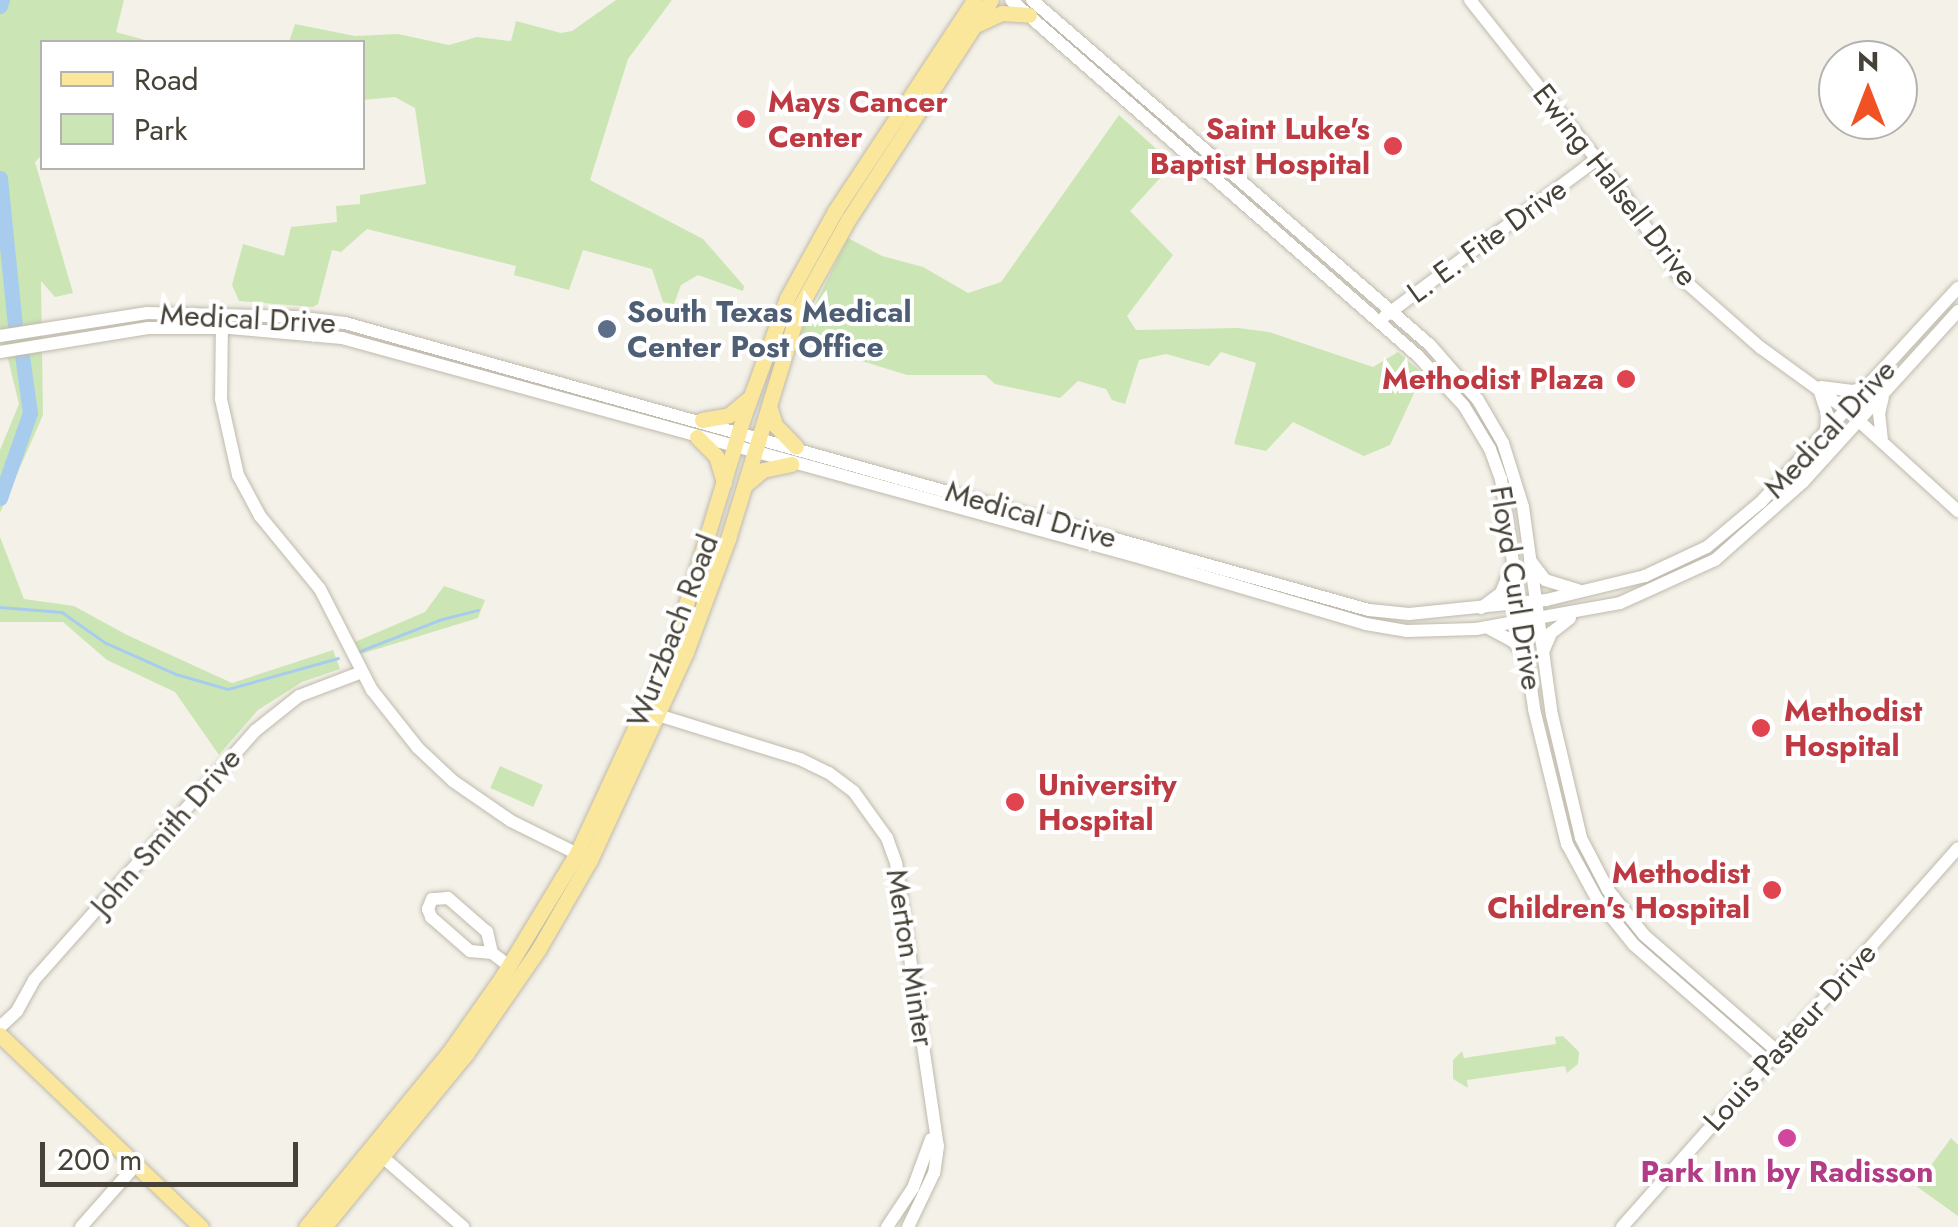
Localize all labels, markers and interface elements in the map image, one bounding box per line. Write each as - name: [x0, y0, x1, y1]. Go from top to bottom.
- legend: [40, 40, 365, 170]
- north arrow: [1818, 40, 1918, 140]
- text: N: [1857, 41, 1879, 82]
- text: Road: [134, 58, 199, 101]
- street label: Ewing Halsell Drive: [1525, 77, 1705, 293]
- place label: Mays Cancer Center: [768, 84, 948, 154]
- marker: Mays Cancer Center: [733, 106, 759, 132]
- text: Park: [134, 108, 187, 151]
- place label: Saint Luke's Baptist Hospital: [1150, 111, 1370, 182]
- marker: Saint Luke's Baptist Hospital: [1380, 133, 1406, 159]
- street label: L. E. Fite Drive: [1400, 171, 1574, 311]
- place label: South Texas Medical Center Post Office: [627, 294, 911, 364]
- street label: Medical Drive: [159, 296, 337, 342]
- marker: South Texas Medical Center Post Office: [596, 318, 618, 340]
- street label: Medical Drive: [1757, 352, 1903, 506]
- place label: Methodist Plaza: [1382, 361, 1604, 397]
- marker: Methodist Plaza: [1613, 366, 1639, 392]
- street label: Medical Drive: [941, 473, 1121, 557]
- street label: Floyd Curl Drive: [1482, 483, 1550, 693]
- street label: Wurzbach Road: [620, 529, 726, 733]
- place label: Methodist Hospital: [1784, 693, 1922, 764]
- marker: Methodist Hospital: [1748, 715, 1774, 741]
- street label: John Smith Drive: [83, 741, 249, 923]
- place label: University Hospital: [1038, 767, 1177, 838]
- marker: University Hospital: [1002, 789, 1028, 815]
- place label: Methodist Children's Hospital: [1487, 855, 1750, 926]
- street label: Merton Minter: [878, 867, 942, 1049]
- marker: Methodist Children's Hospital: [1759, 877, 1785, 903]
- street label: Louis Pasteur Drive: [1696, 935, 1884, 1139]
- scale bar: [45, 1122, 302, 1184]
- marker: Park Inn by Radisson: [1776, 1127, 1798, 1149]
- text: 200 m: [57, 1138, 142, 1181]
- place label: Park Inn by Radisson: [1640, 1154, 1934, 1190]

